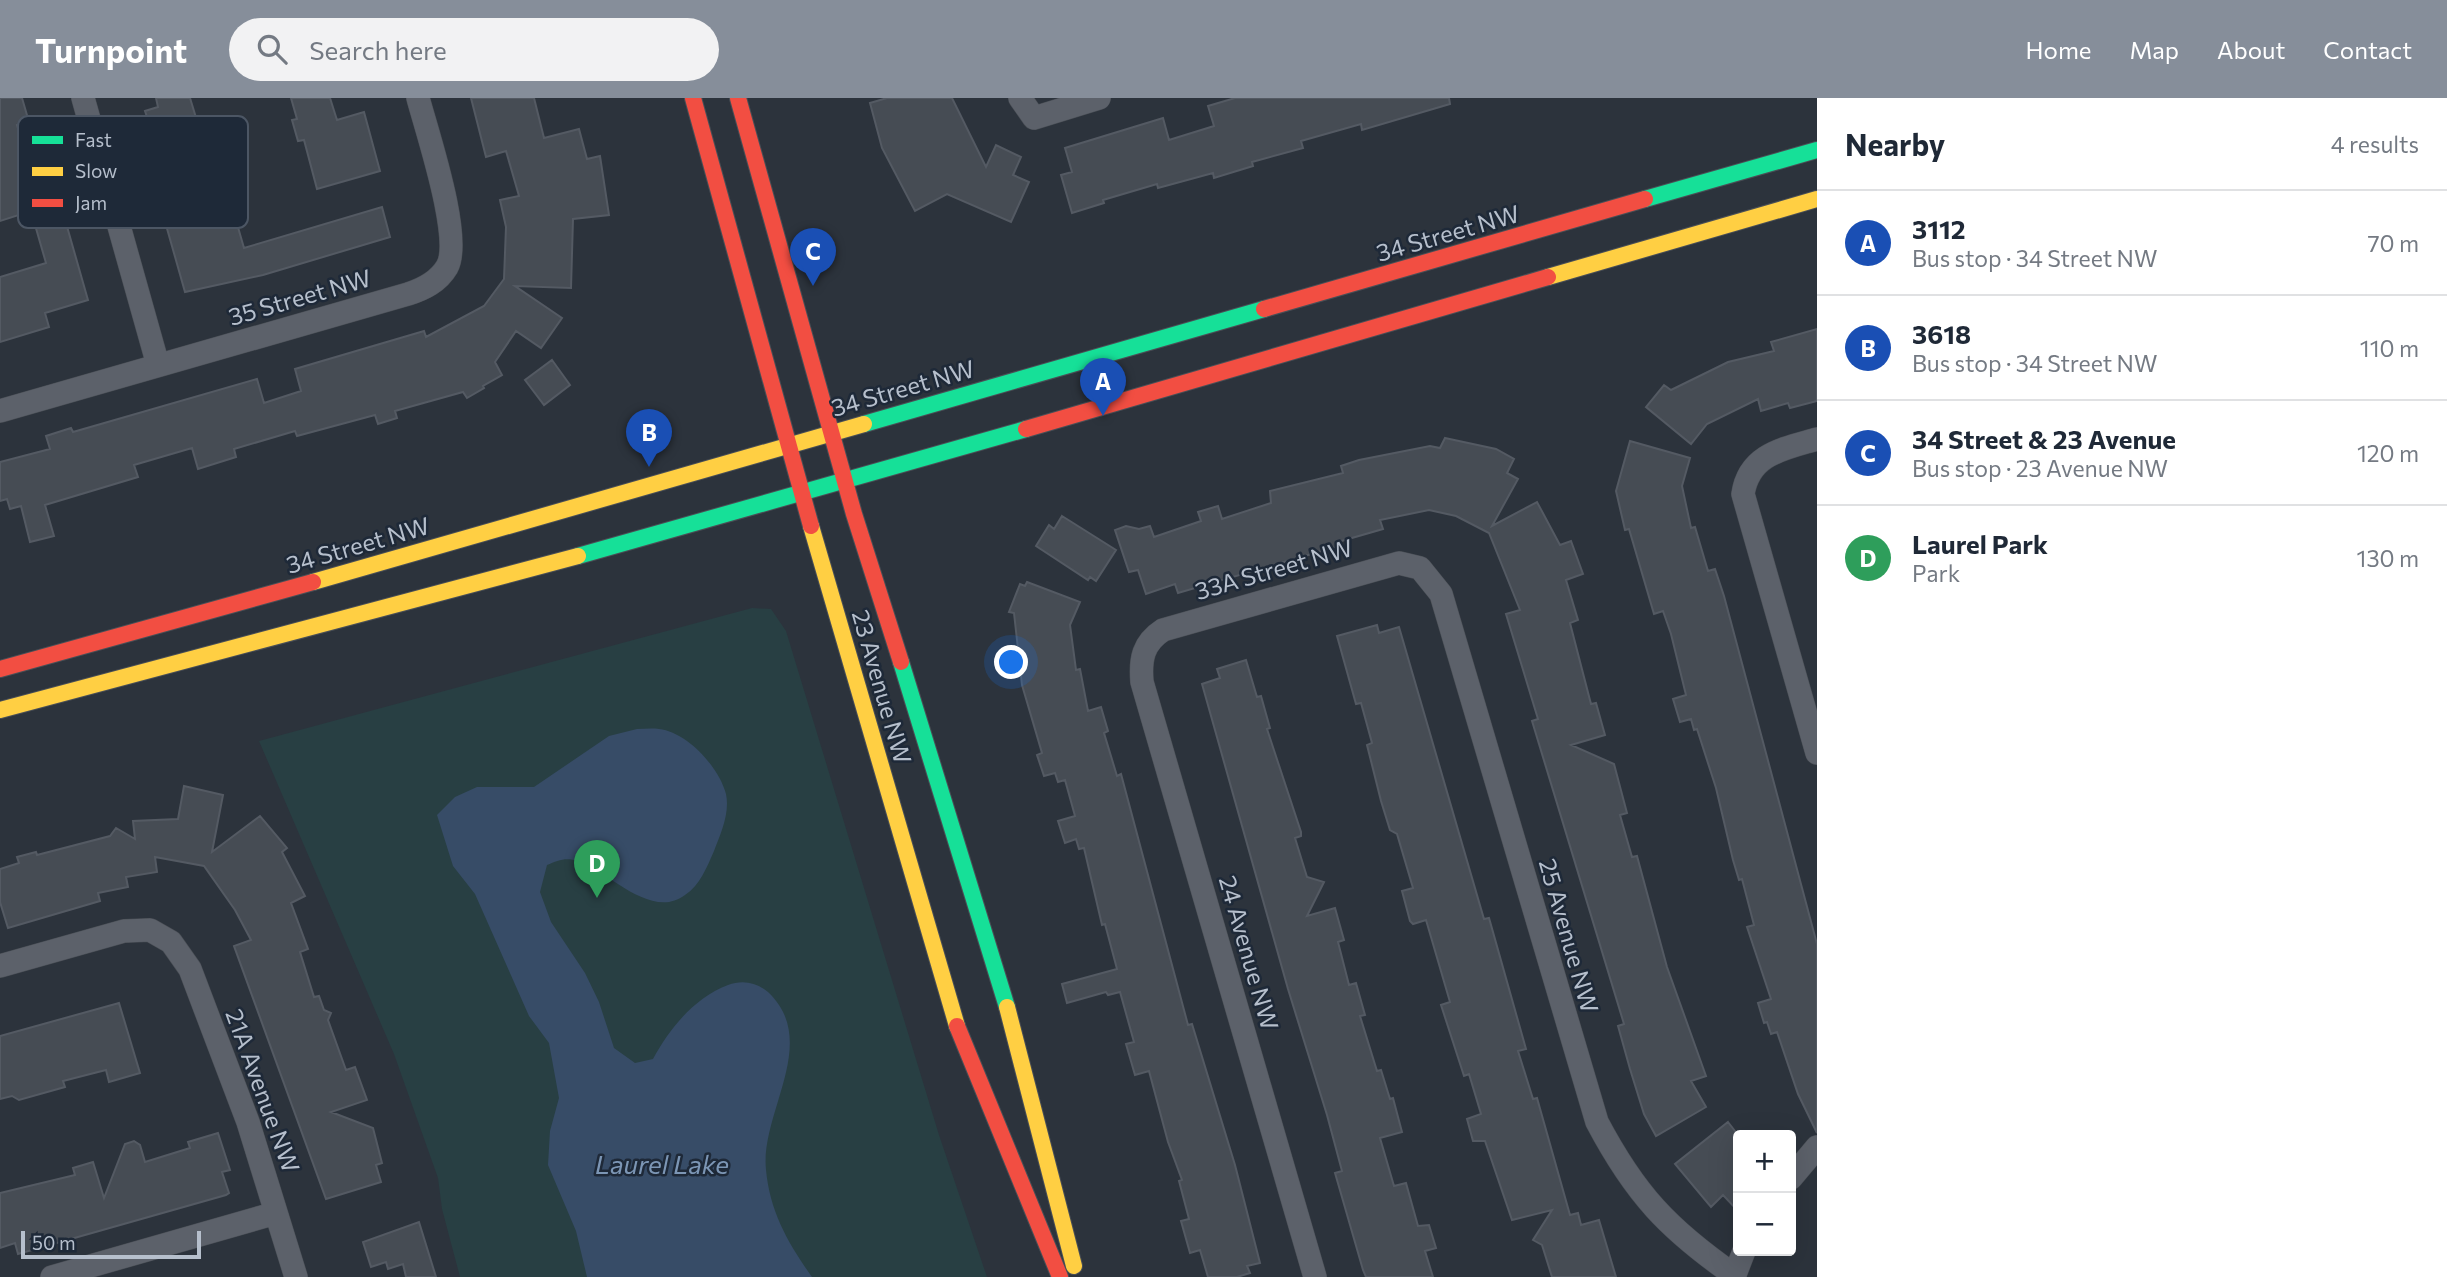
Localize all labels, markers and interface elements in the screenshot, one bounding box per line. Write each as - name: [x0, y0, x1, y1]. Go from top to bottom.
- search box: [229, 18, 719, 81]
- text: Turnpoint: [35, 29, 187, 70]
- icon: search: [253, 30, 291, 68]
- text: Search here: [309, 34, 447, 65]
- text: Home: [2026, 35, 2092, 64]
- text: Map: [2130, 35, 2179, 64]
- text: About: [2217, 35, 2285, 64]
- text: Contact: [2323, 35, 2412, 64]
- legend: [18, 116, 248, 228]
- text: Nearby: [1845, 125, 1945, 162]
- text: Fast: [75, 128, 112, 151]
- text: 4 results: [2331, 130, 2419, 158]
- text: Slow: [75, 159, 117, 182]
- text: Jam: [75, 191, 107, 214]
- street label: 34 Street NW: [1373, 198, 1523, 267]
- text: 3112: [1912, 213, 1965, 244]
- pin: C: [790, 228, 836, 286]
- text: A: [1860, 229, 1876, 257]
- text: 70 m: [2367, 229, 2419, 257]
- text: Bus stop · 34 Street NW: [1912, 244, 2157, 272]
- street label: 35 Street NW: [225, 262, 374, 331]
- text: 3618: [1912, 318, 1971, 349]
- text: B: [1860, 334, 1876, 362]
- text: 110 m: [2360, 334, 2419, 362]
- text: Bus stop · 34 Street NW: [1912, 349, 2157, 377]
- street label: 34 Street NW: [828, 353, 978, 422]
- pin: A: [1080, 358, 1126, 416]
- pin: B: [626, 409, 672, 467]
- text: 34 Street & 23 Avenue: [1912, 423, 2176, 454]
- text: C: [1860, 439, 1876, 467]
- text: 120 m: [2357, 439, 2419, 467]
- text: Bus stop · 23 Avenue NW: [1912, 454, 2168, 482]
- street label: 34 Street NW: [283, 510, 433, 579]
- text: Laurel Park: [1912, 528, 2048, 559]
- street label: 33A Street NW: [1191, 532, 1356, 605]
- text: D: [1860, 544, 1876, 572]
- text: 130 m: [2357, 544, 2419, 572]
- text: Park: [1912, 559, 1960, 587]
- street label: 23 Avenue NW: [847, 606, 918, 767]
- your location: [994, 645, 1028, 679]
- pin: D: [574, 840, 620, 898]
- street label: 25 Avenue NW: [1534, 855, 1605, 1016]
- street label: 24 Avenue NW: [1214, 872, 1285, 1033]
- street label: 21A Avenue NW: [220, 1005, 306, 1176]
- map controls: [1733, 1130, 1796, 1256]
- button: +: [1733, 1130, 1796, 1193]
- water label: Laurel Lake: [595, 1148, 729, 1179]
- button: −: [1733, 1193, 1796, 1256]
- scale bar: [21, 1228, 201, 1260]
- text: 50 m: [32, 1231, 76, 1254]

